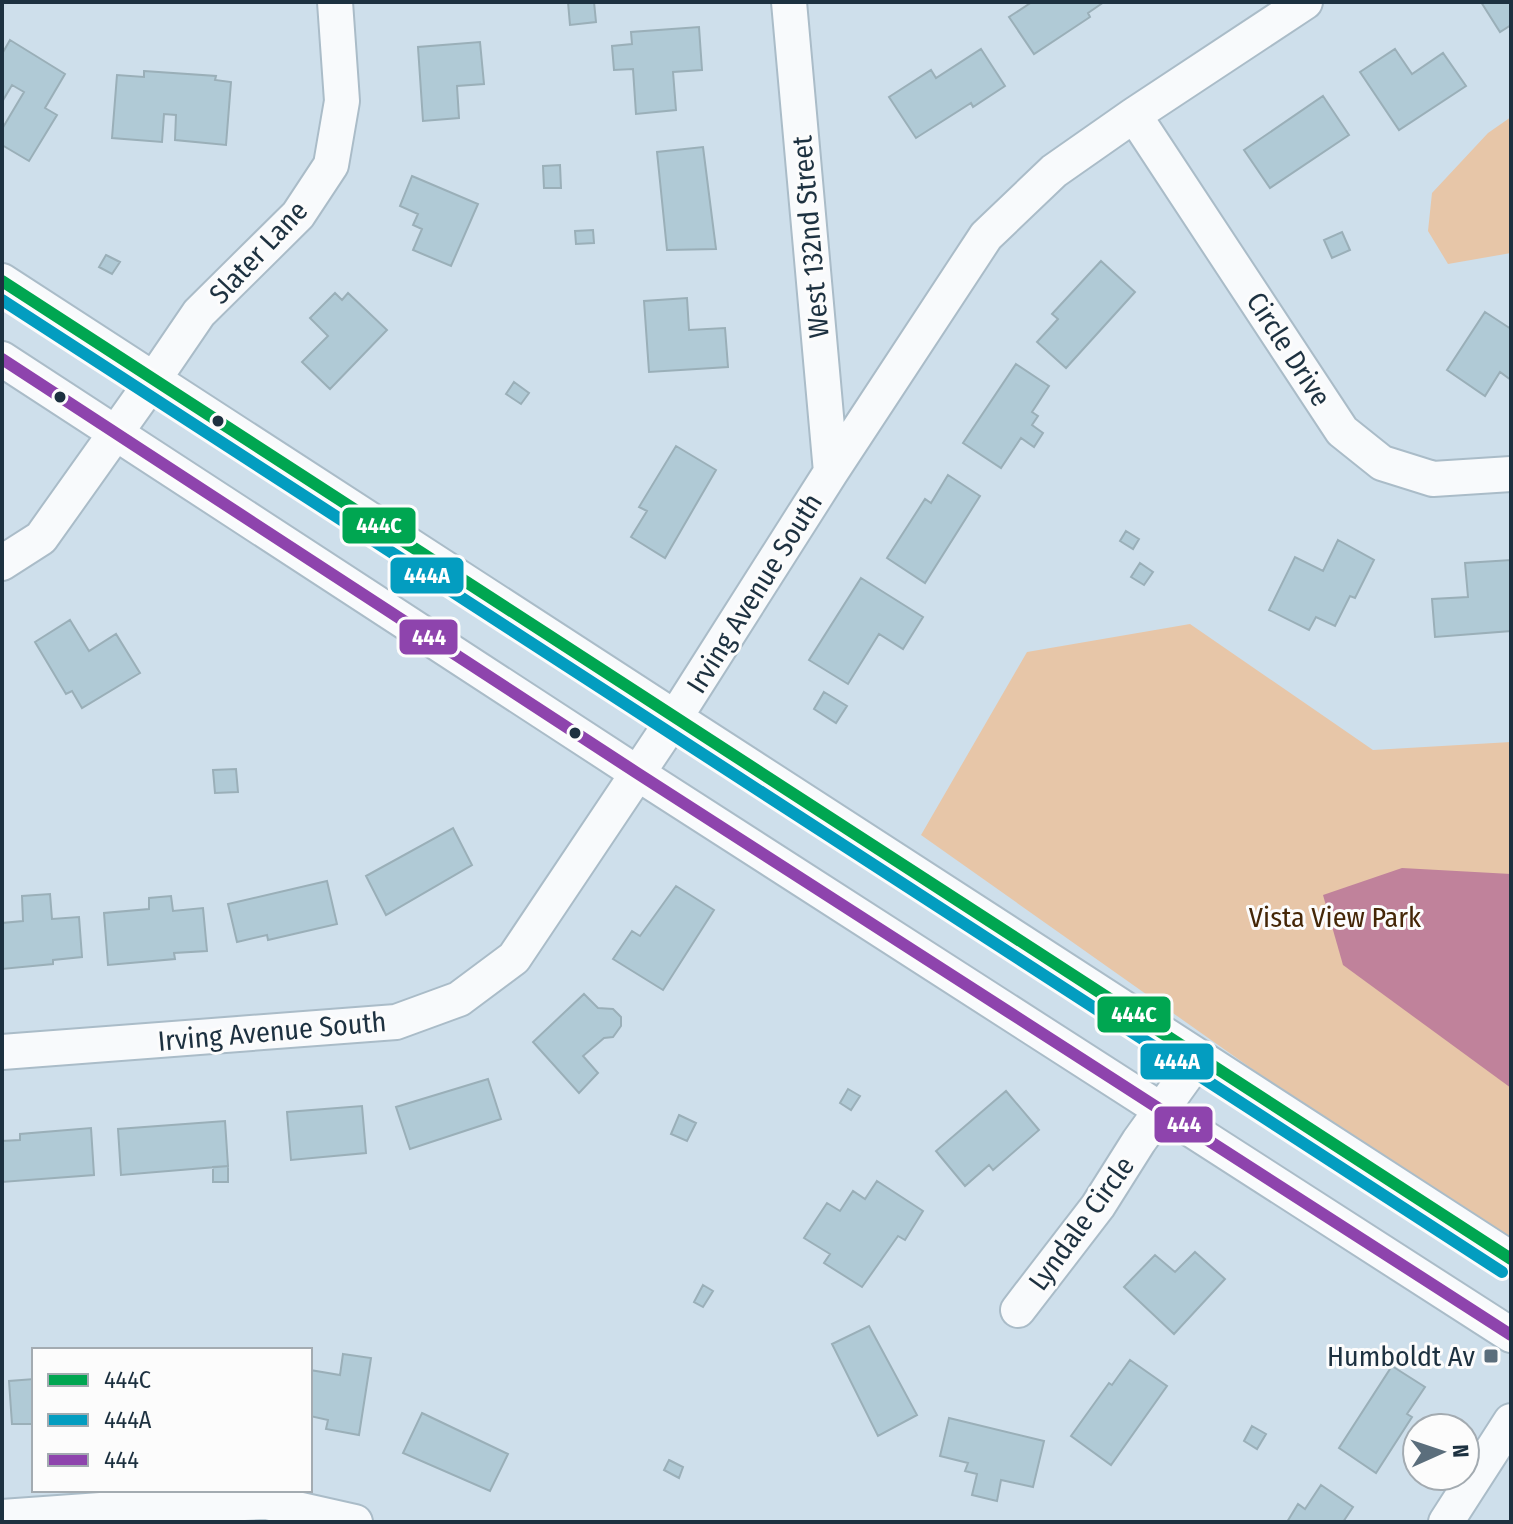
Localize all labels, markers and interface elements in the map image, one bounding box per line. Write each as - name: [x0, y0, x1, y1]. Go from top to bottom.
- street label: West 132nd Street: [785, 134, 836, 340]
- street label: Slater Lane: [203, 194, 314, 311]
- street label: Circle Drive: [1240, 286, 1338, 412]
- unlabelled marker: [52, 389, 68, 405]
- unlabelled marker: [210, 413, 226, 429]
- street label: Irving Avenue South: [680, 487, 829, 699]
- line badge: 444C: [341, 506, 417, 545]
- text: 444C: [356, 512, 402, 539]
- line badge: 444A: [389, 556, 465, 595]
- text: 444A: [404, 562, 451, 589]
- line badge: 444: [398, 618, 459, 656]
- text: 444: [412, 624, 446, 651]
- unlabelled marker: [567, 725, 583, 741]
- park label: Vista View Park: [1249, 901, 1422, 934]
- line badge: 444C: [1096, 995, 1172, 1034]
- text: 444C: [1111, 1001, 1157, 1028]
- street label: Irving Avenue South: [157, 1005, 388, 1058]
- line badge: 444A: [1139, 1042, 1215, 1081]
- text: 444A: [1154, 1048, 1201, 1075]
- line badge: 444: [1153, 1105, 1214, 1144]
- text: 444: [1167, 1111, 1201, 1138]
- street label: Lyndale Circle: [1022, 1150, 1141, 1297]
- place label: Humboldt Av: [1327, 1340, 1476, 1373]
- marker: Humboldt Av: [1482, 1347, 1500, 1365]
- legend: [32, 1348, 312, 1492]
- text: 444C: [104, 1366, 151, 1394]
- text: 444A: [104, 1406, 152, 1434]
- north arrow: [1401, 1412, 1481, 1492]
- text: N: [1447, 1444, 1474, 1458]
- text: 444: [104, 1446, 139, 1474]

